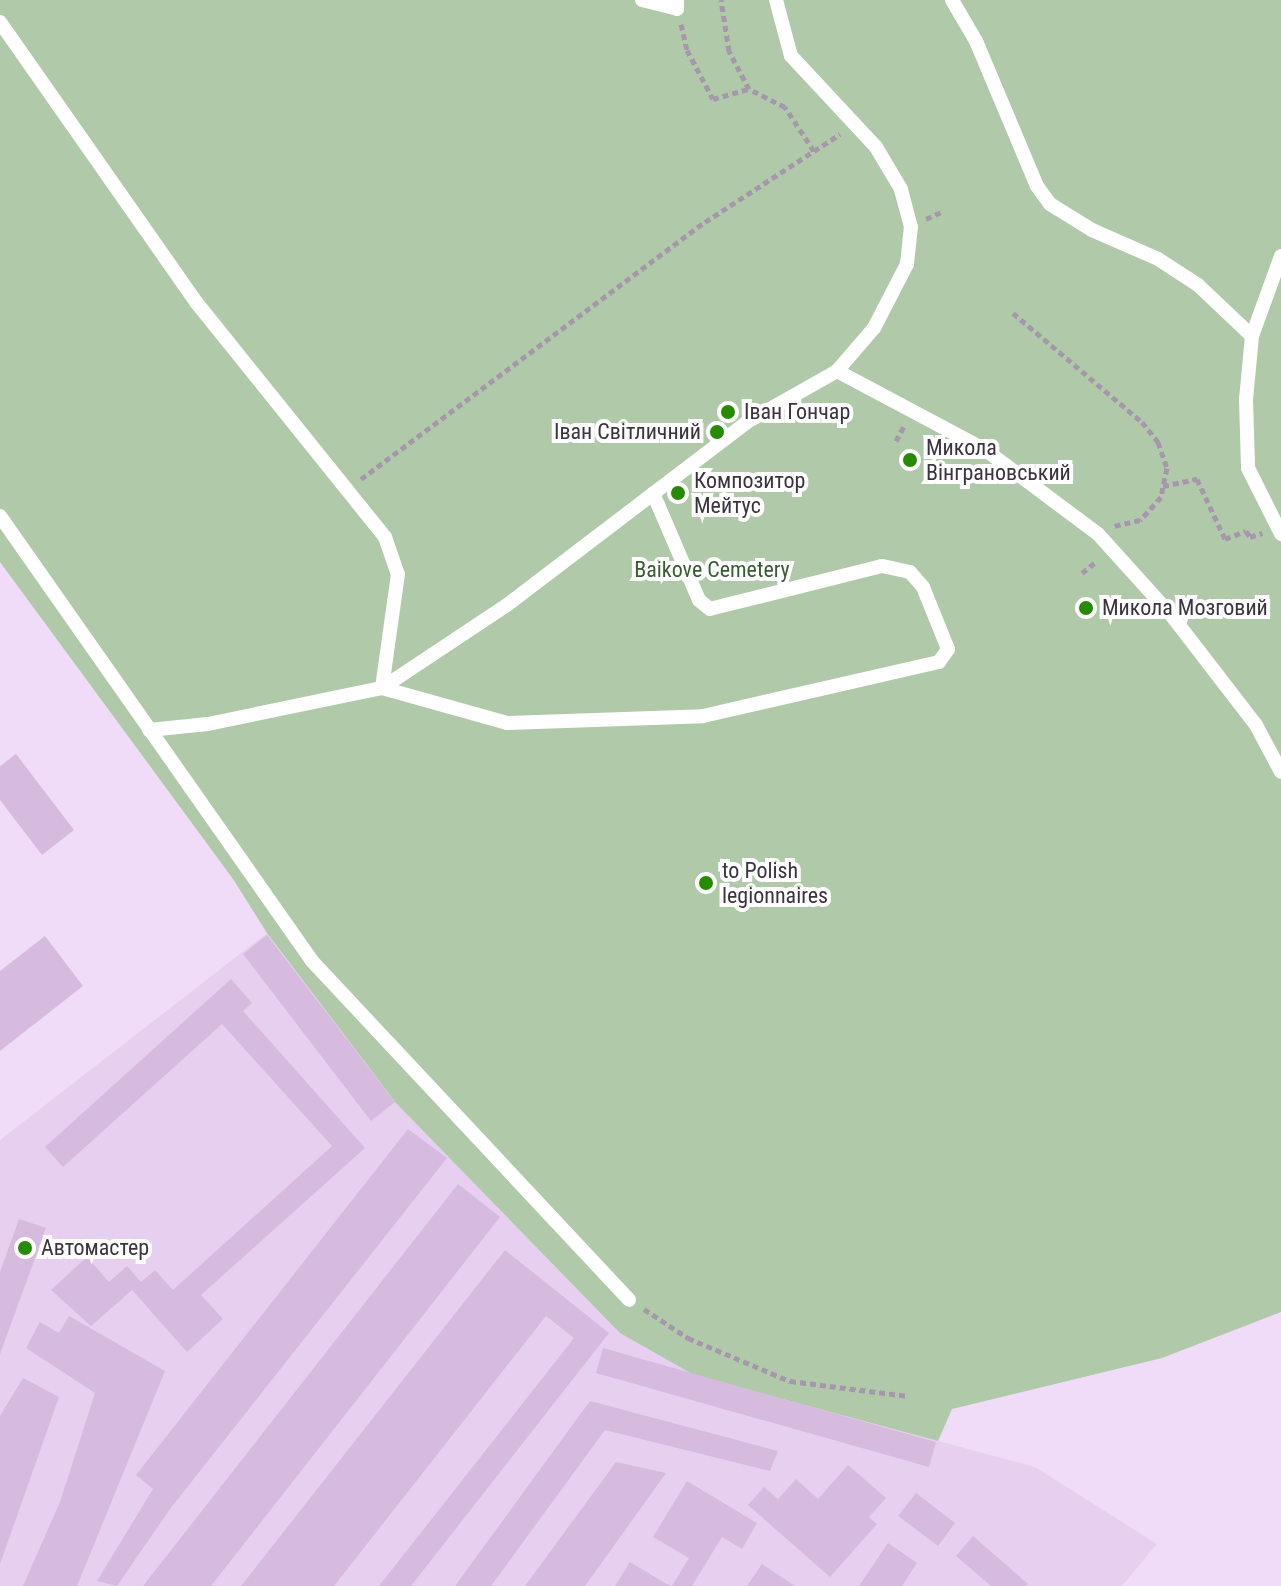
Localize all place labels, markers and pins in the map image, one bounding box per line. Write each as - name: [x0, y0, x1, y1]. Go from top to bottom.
- place label: Іван Гончар: [744, 399, 850, 425]
- marker: Іван Гончар: [719, 403, 737, 421]
- place label: Іван Світличний: [554, 419, 701, 445]
- marker: Іван Світличний: [708, 423, 726, 441]
- place label: Микола Вінграновський: [926, 434, 1071, 486]
- marker: Микола Вінграновський: [901, 451, 919, 469]
- place label: Композитор Мейтус: [694, 467, 805, 518]
- marker: Композитор Мейтус: [669, 484, 687, 502]
- place label: Микола Мозговий: [1102, 595, 1268, 621]
- marker: Микола Мозговий: [1077, 599, 1095, 617]
- place label: to Polish legionnaires: [722, 857, 828, 908]
- marker: to Polish legionnaires: [697, 874, 715, 892]
- place label: Автомастер: [41, 1235, 149, 1261]
- marker: Автомастер: [16, 1239, 34, 1257]

